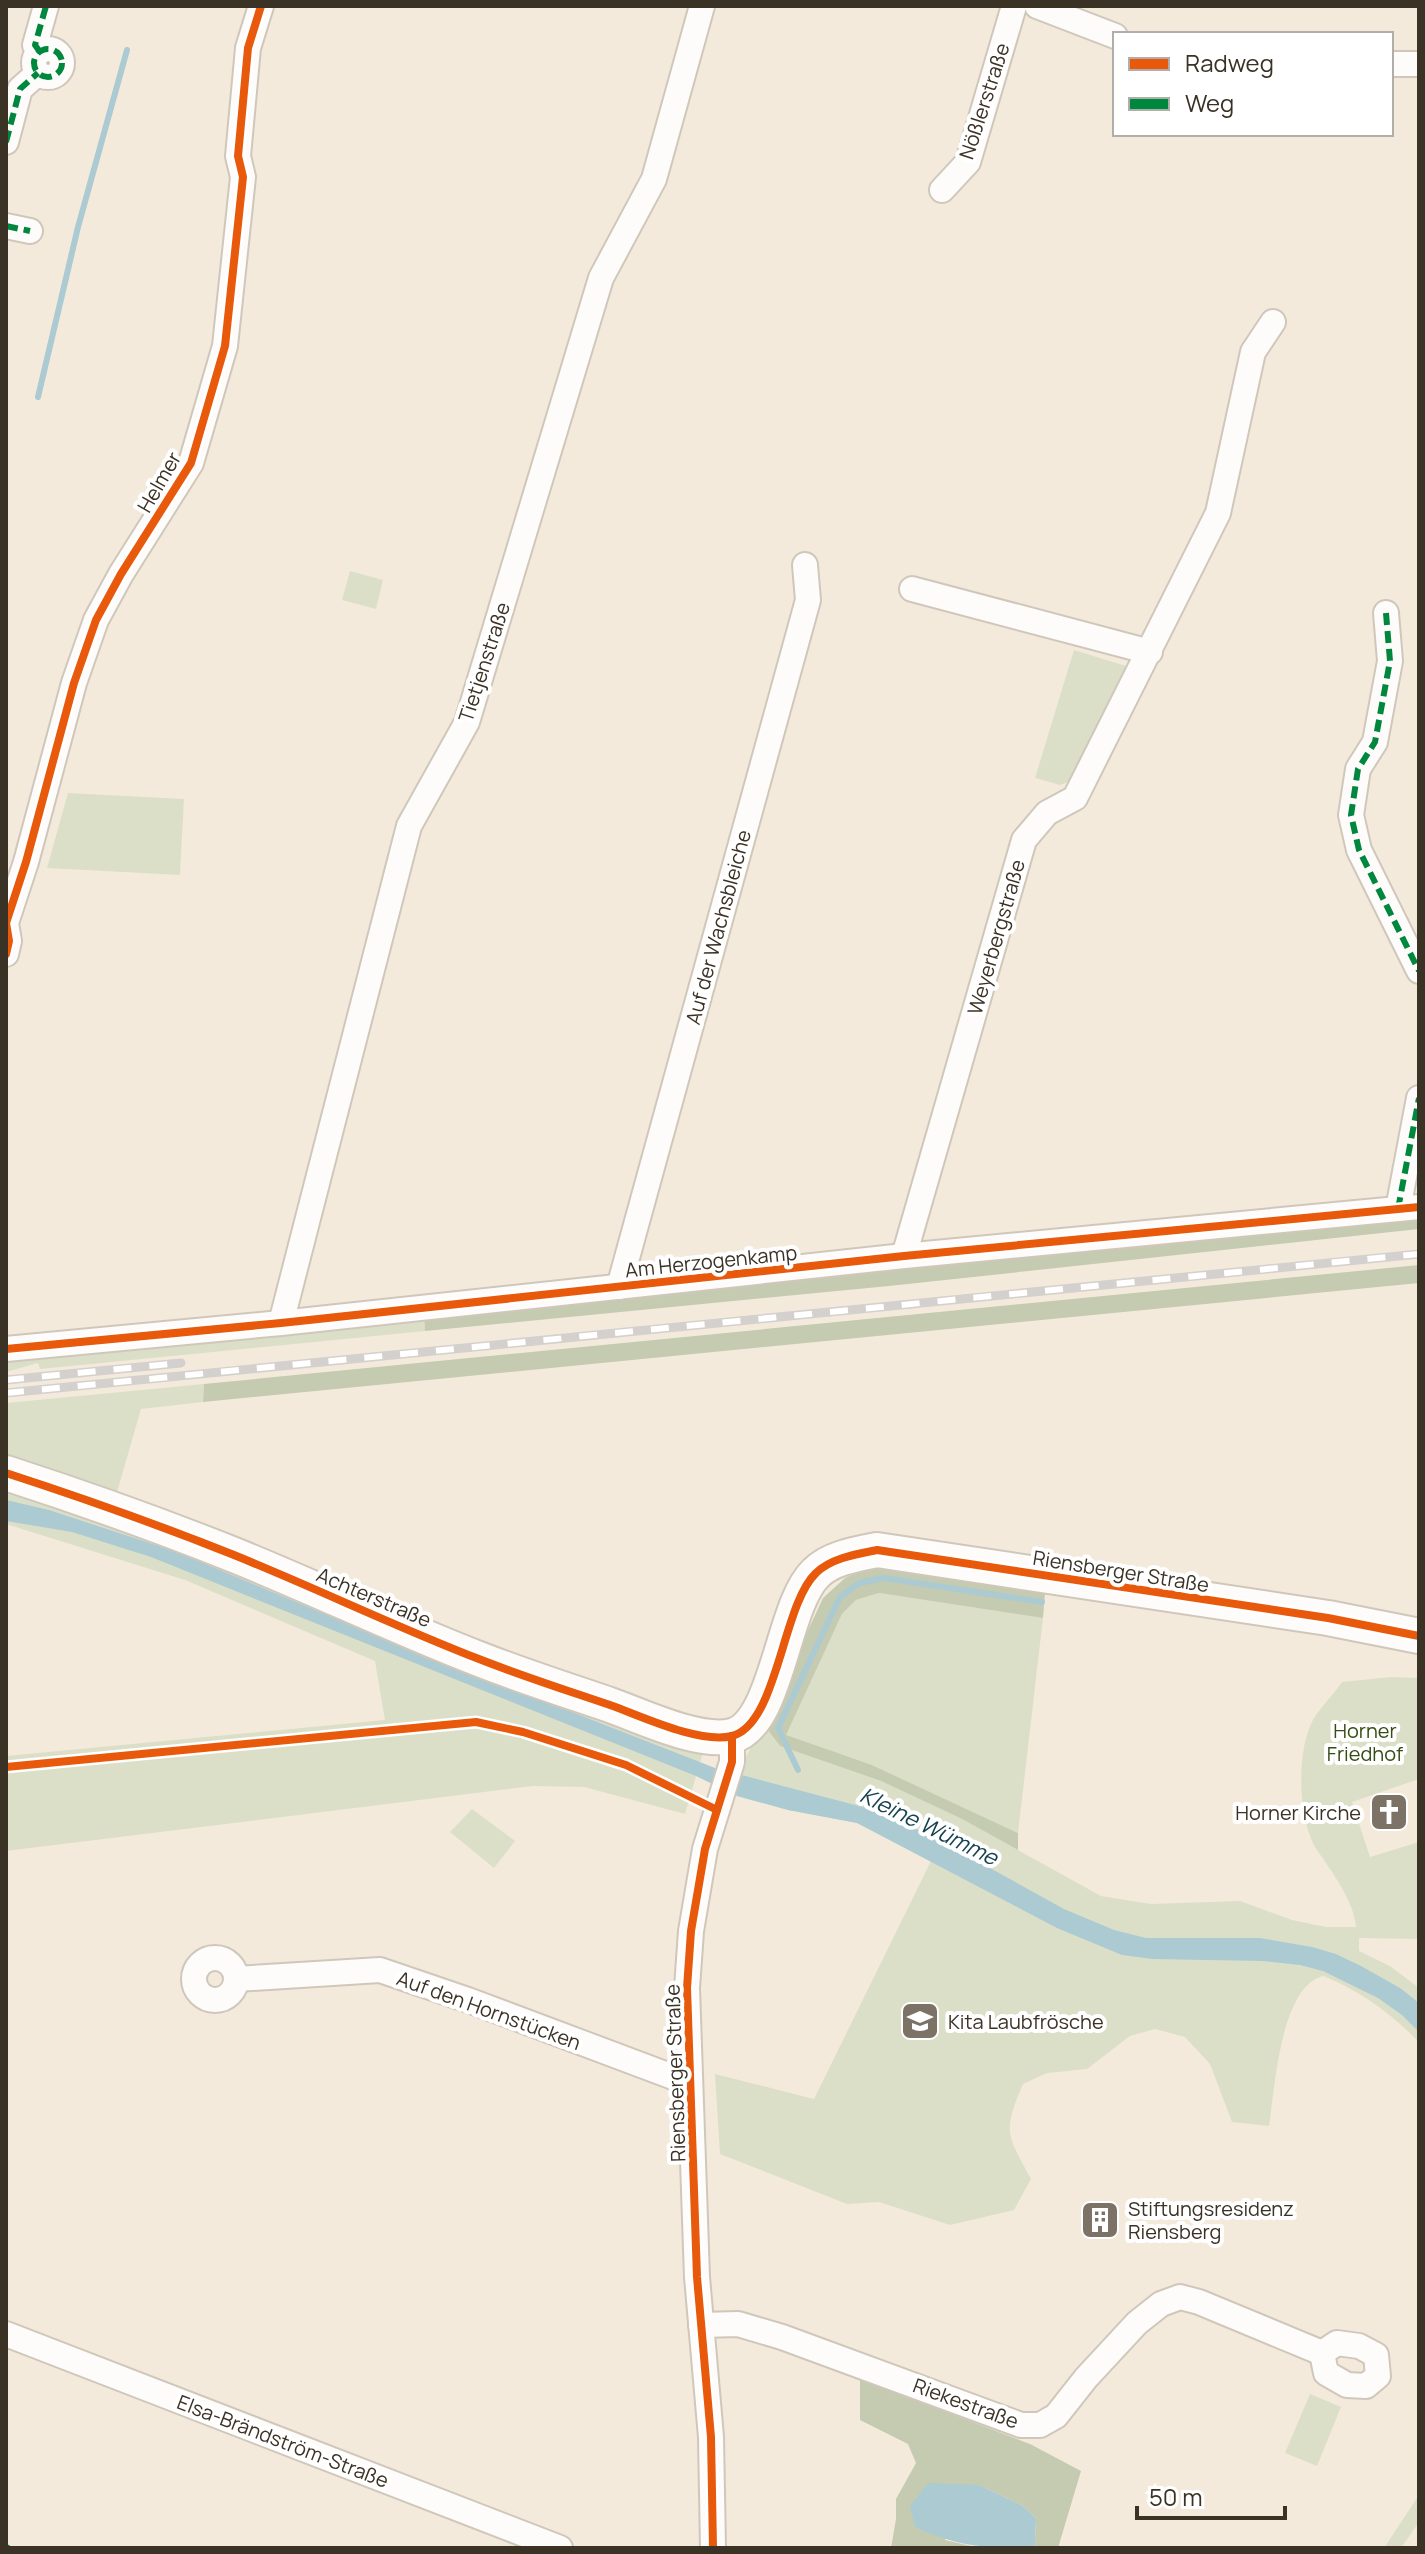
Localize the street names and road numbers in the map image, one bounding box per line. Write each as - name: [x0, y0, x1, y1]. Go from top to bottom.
- street label: Nößlerstraße: [953, 39, 1015, 163]
- street label: Helmer: [131, 447, 187, 517]
- street label: Tietjenstraße: [452, 599, 516, 725]
- street label: Auf der Wachsbleiche: [679, 827, 757, 1027]
- street label: Weyerbergstraße: [961, 856, 1031, 1018]
- street label: Am Herzogenkamp: [624, 1239, 798, 1283]
- street label: Riensberger Straße: [1031, 1544, 1211, 1598]
- street label: Achterstraße: [313, 1561, 435, 1633]
- street label: Auf den Hornstücken: [393, 1964, 585, 2056]
- street label: Riensberger Straße: [658, 1984, 692, 2162]
- street label: Riekestraße: [909, 2371, 1023, 2435]
- street label: Elsa-Brändström-Straße: [173, 2388, 393, 2494]

